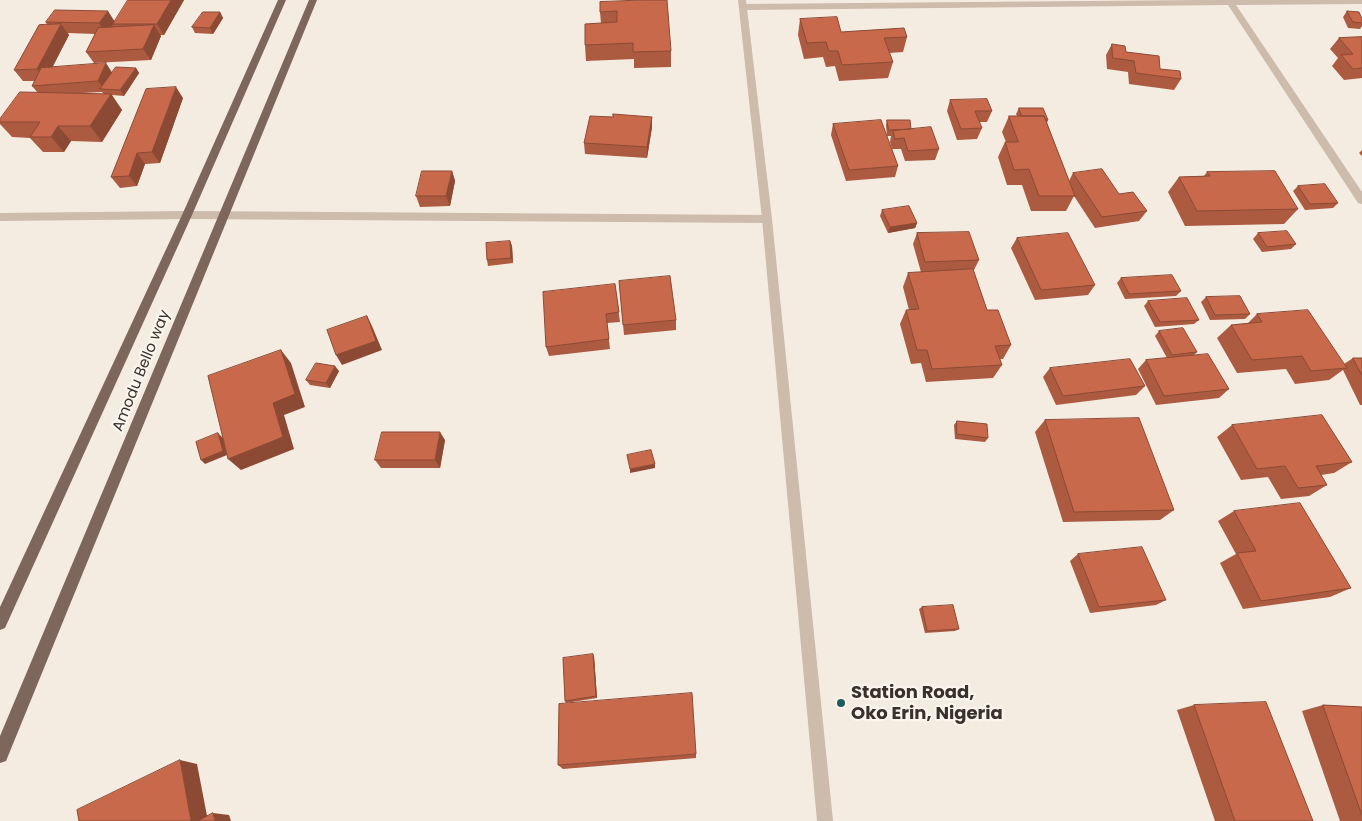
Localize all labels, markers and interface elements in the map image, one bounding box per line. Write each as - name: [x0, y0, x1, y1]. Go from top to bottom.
- street label: Amodu Bello way: [109, 308, 175, 434]
- place label: Station Road, Oko Erin, Nigeria: [851, 682, 1003, 724]
- marker: Station Road, Oko Erin, Nigeria: [835, 697, 847, 709]

